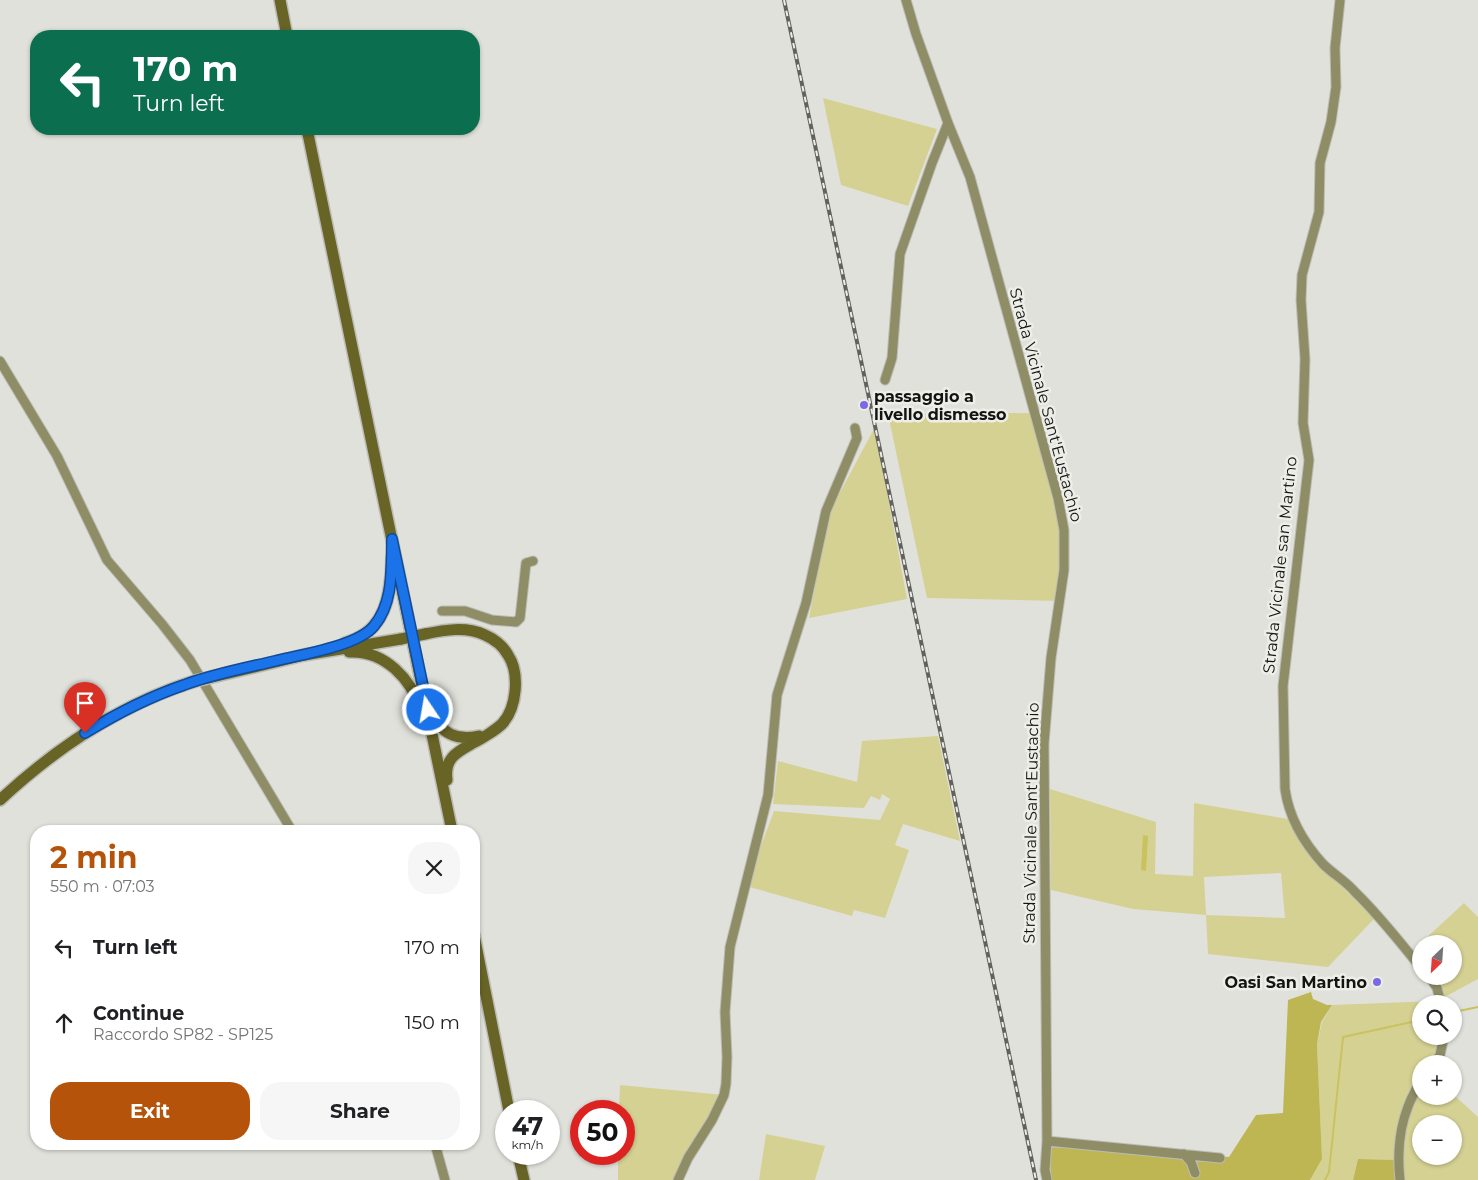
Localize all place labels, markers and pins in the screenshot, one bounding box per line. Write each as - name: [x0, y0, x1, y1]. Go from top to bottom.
- place label: passaggio a livello dismesso: [874, 387, 1007, 424]
- marker: passaggio a livello dismesso: [858, 399, 870, 411]
- pin: [64, 682, 106, 733]
- place label: Oasi San Martino: [1224, 973, 1367, 992]
- marker: Oasi San Martino: [1371, 976, 1383, 988]

